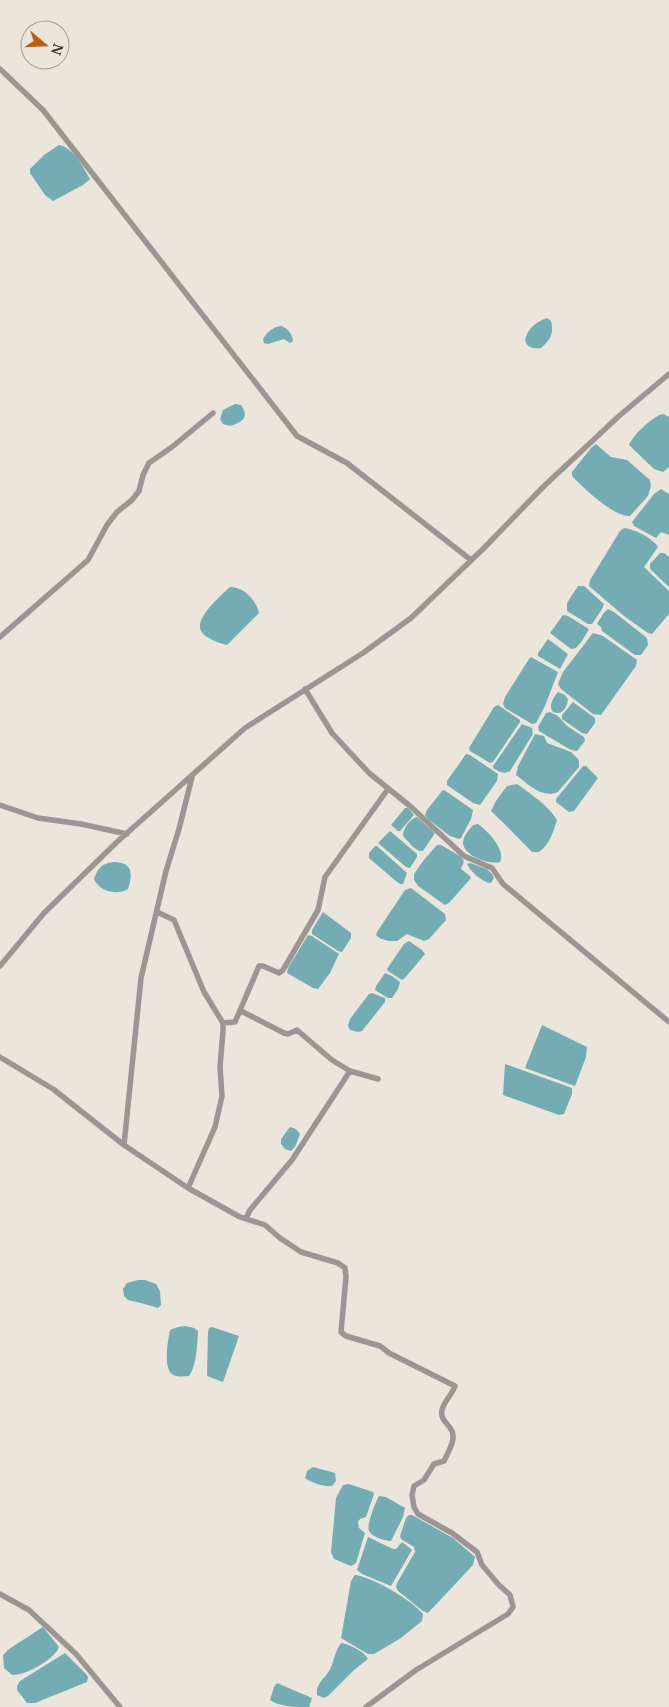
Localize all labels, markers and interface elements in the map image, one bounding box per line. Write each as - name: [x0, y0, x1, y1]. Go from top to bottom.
- north arrow: [20, 20, 70, 70]
- text: N: [47, 41, 69, 58]

